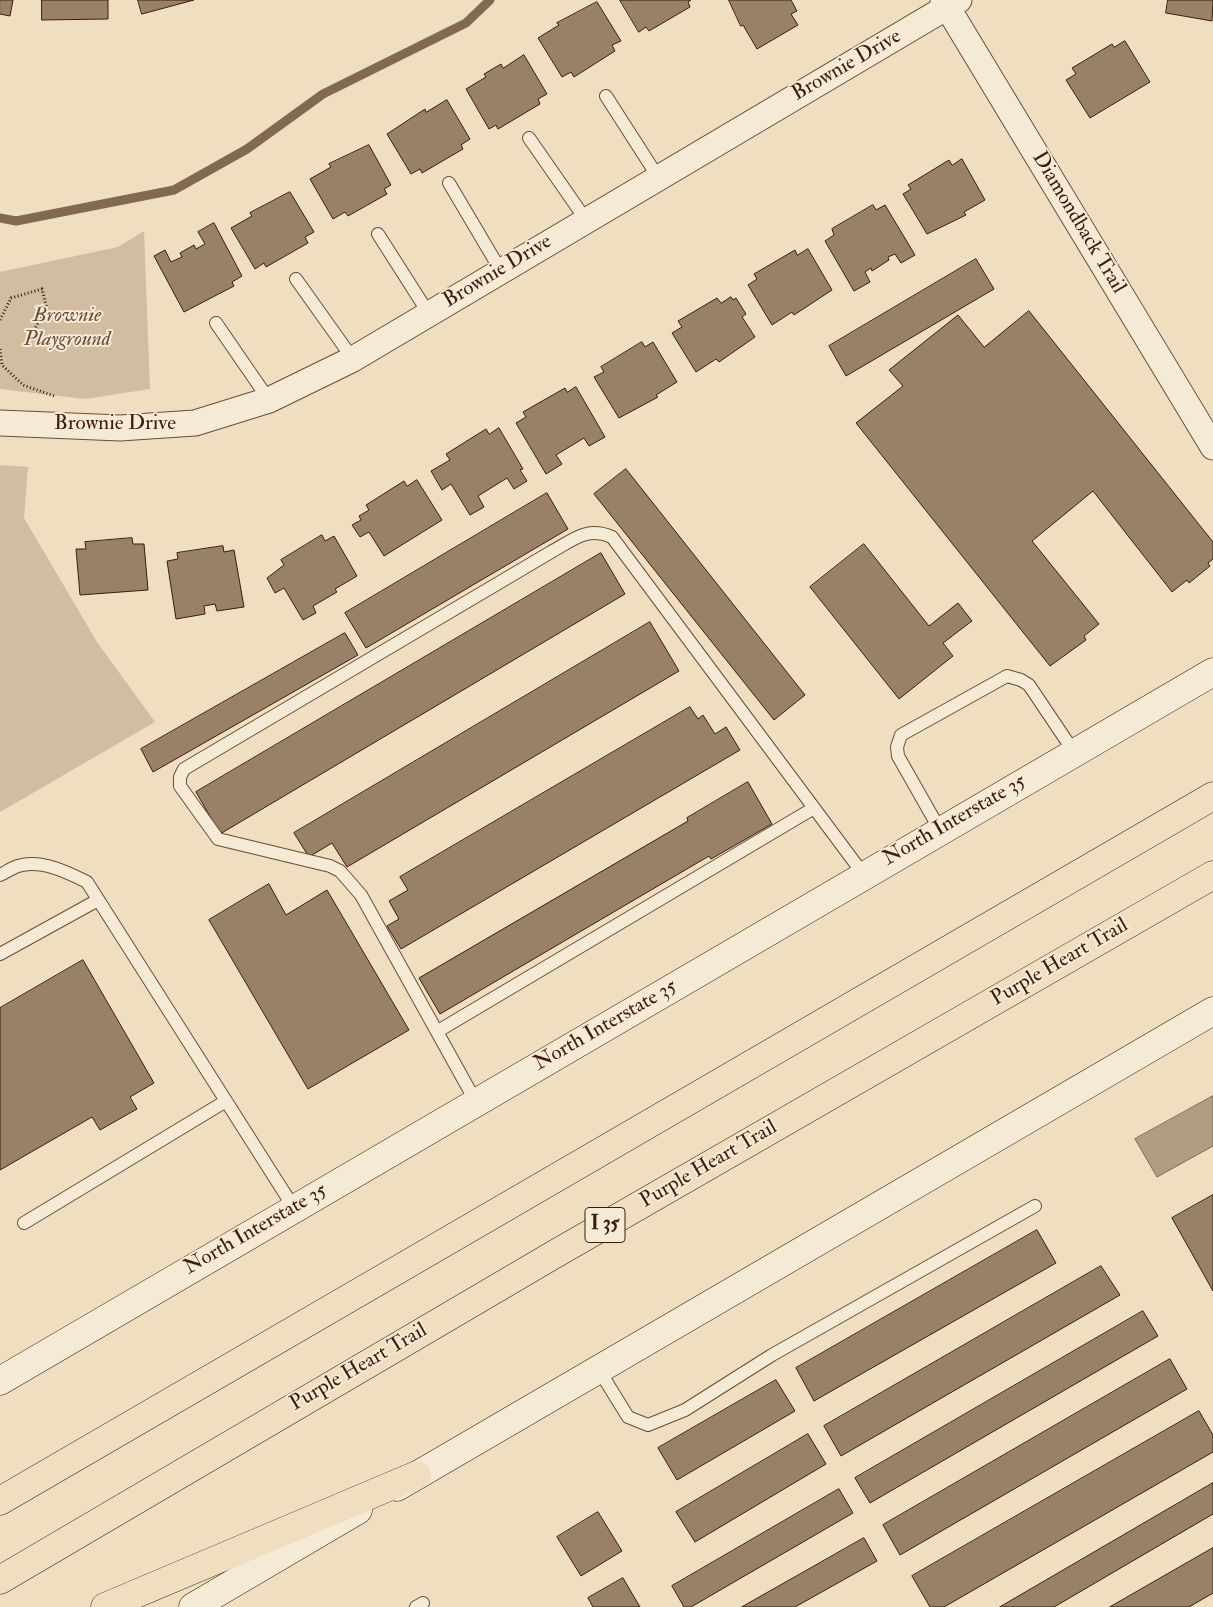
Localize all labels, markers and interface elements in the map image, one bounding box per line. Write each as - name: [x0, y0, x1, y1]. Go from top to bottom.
- street label: Brownie Drive: [788, 25, 906, 107]
- street label: Diamondback Trail: [1026, 147, 1130, 299]
- street label: Brownie Drive: [439, 230, 557, 314]
- park label: Brownie Playground: [24, 303, 110, 353]
- street label: Brownie Drive: [54, 411, 176, 437]
- street label: North Interstate 35: [879, 770, 1031, 872]
- street label: Purple Heart Trail: [987, 914, 1133, 1012]
- street label: North Interstate 35: [530, 975, 682, 1077]
- street label: Purple Heart Trail: [636, 1116, 782, 1214]
- street label: North Interstate 35: [180, 1179, 332, 1281]
- road number: I 35: [585, 1208, 625, 1242]
- street label: Purple Heart Trail: [286, 1319, 432, 1417]

